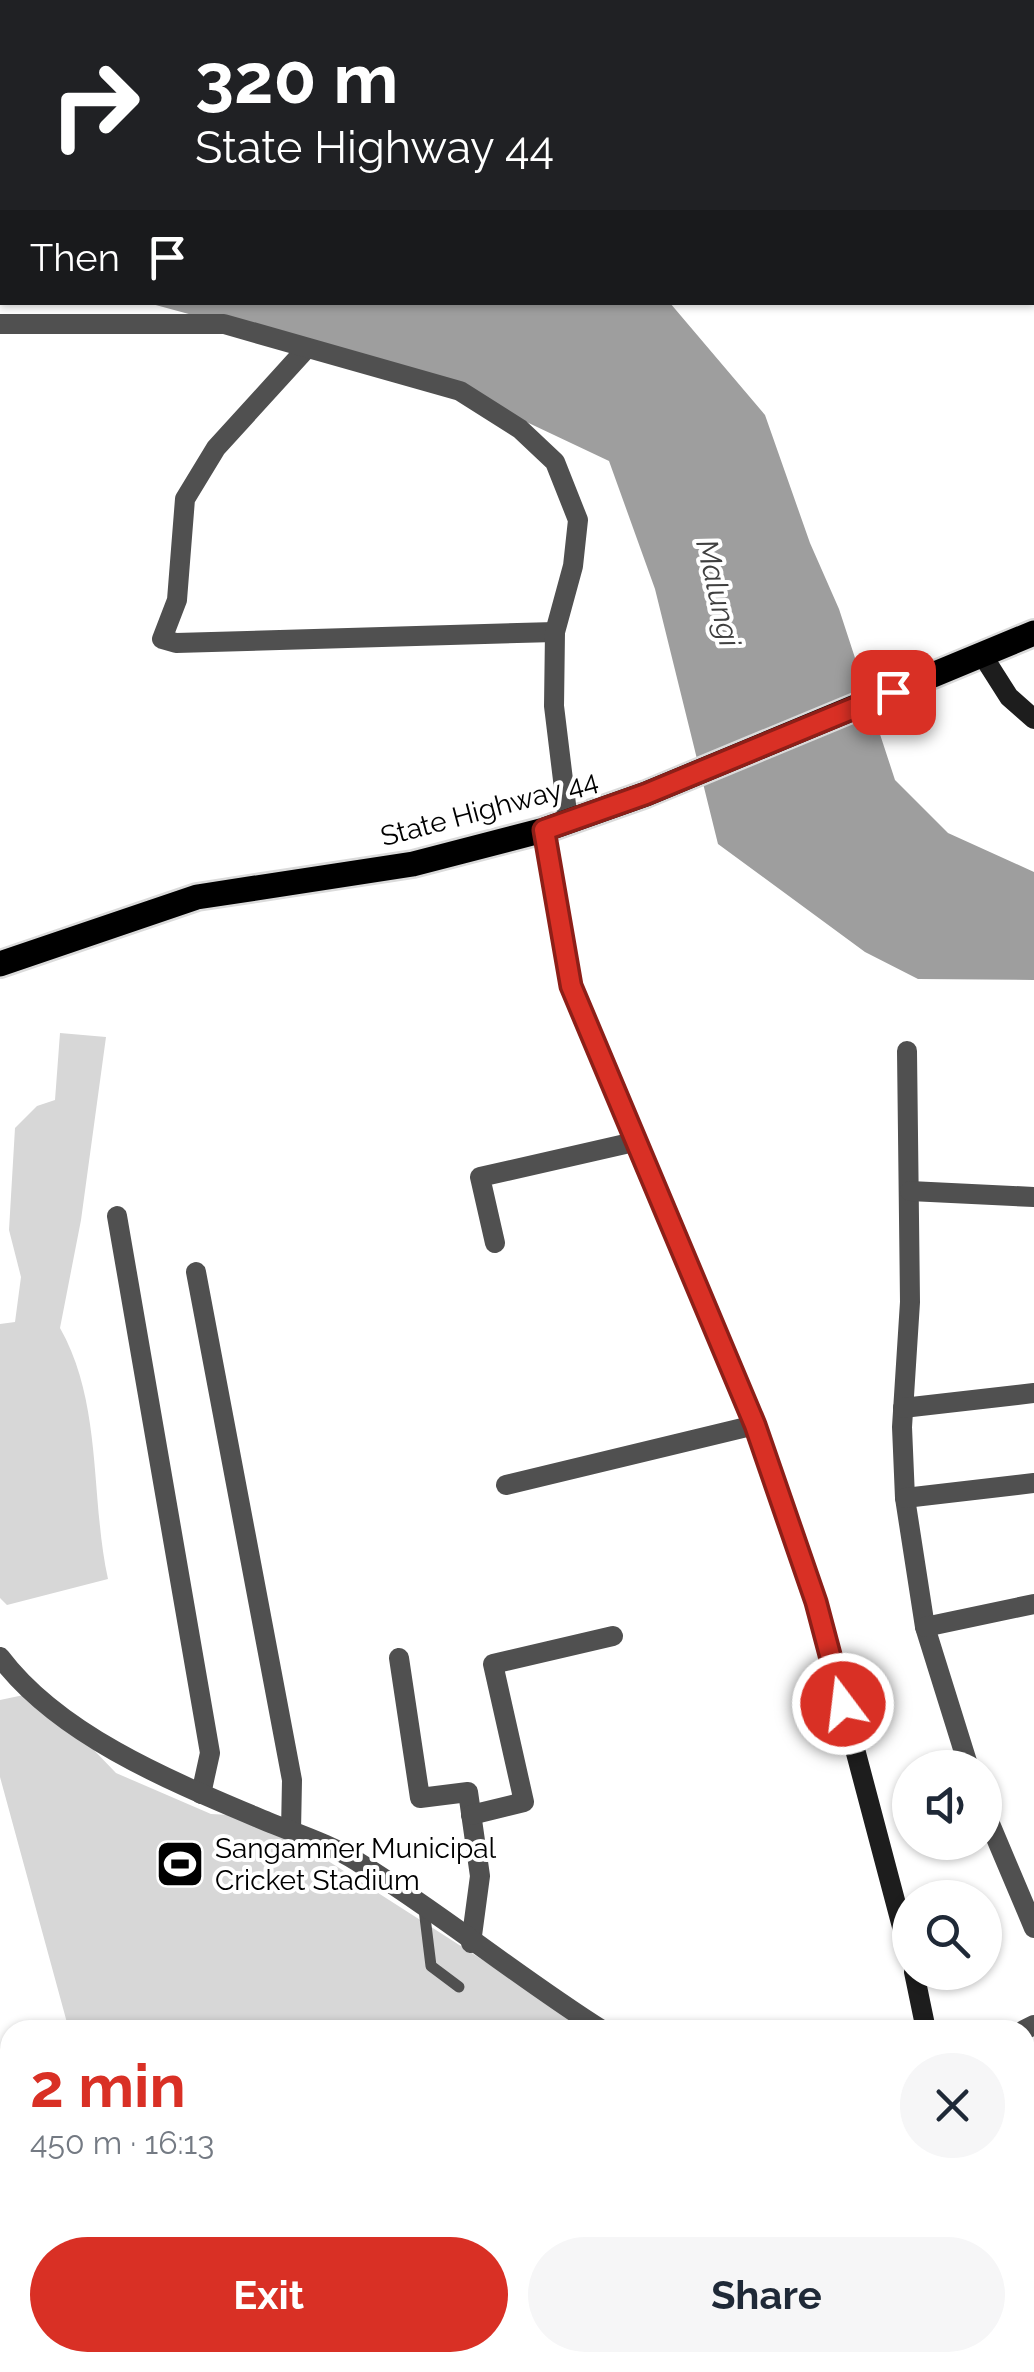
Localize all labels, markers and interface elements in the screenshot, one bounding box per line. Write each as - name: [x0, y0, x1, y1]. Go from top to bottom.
- text: 320 m: [195, 37, 399, 119]
- icon: right: [30, 40, 160, 170]
- text: State Highway 44: [195, 121, 554, 174]
- icon: arrive: [140, 230, 195, 285]
- text: Then: [30, 235, 120, 280]
- water label: Malungi: [689, 536, 748, 650]
- pin: [851, 650, 936, 735]
- icon: arrive: [866, 665, 921, 720]
- street label: State Highway 44: [377, 764, 601, 853]
- position arrow: [791, 1652, 895, 1756]
- map controls: [892, 1750, 1002, 1990]
- button: sound: [892, 1750, 1002, 1860]
- place label: Sangamner Municipal Cricket Stadium: [215, 1832, 497, 1897]
- sports icon: Sangamner Municipal Cricket Stadium: [154, 1838, 206, 1890]
- button: search: [892, 1880, 1002, 1990]
- text: 2 min: [30, 2051, 186, 2121]
- button: close: [900, 2053, 1005, 2158]
- text: 450 m · 16:13: [30, 2124, 214, 2161]
- button: Exit: [30, 2237, 508, 2352]
- button: Share: [528, 2237, 1005, 2352]

